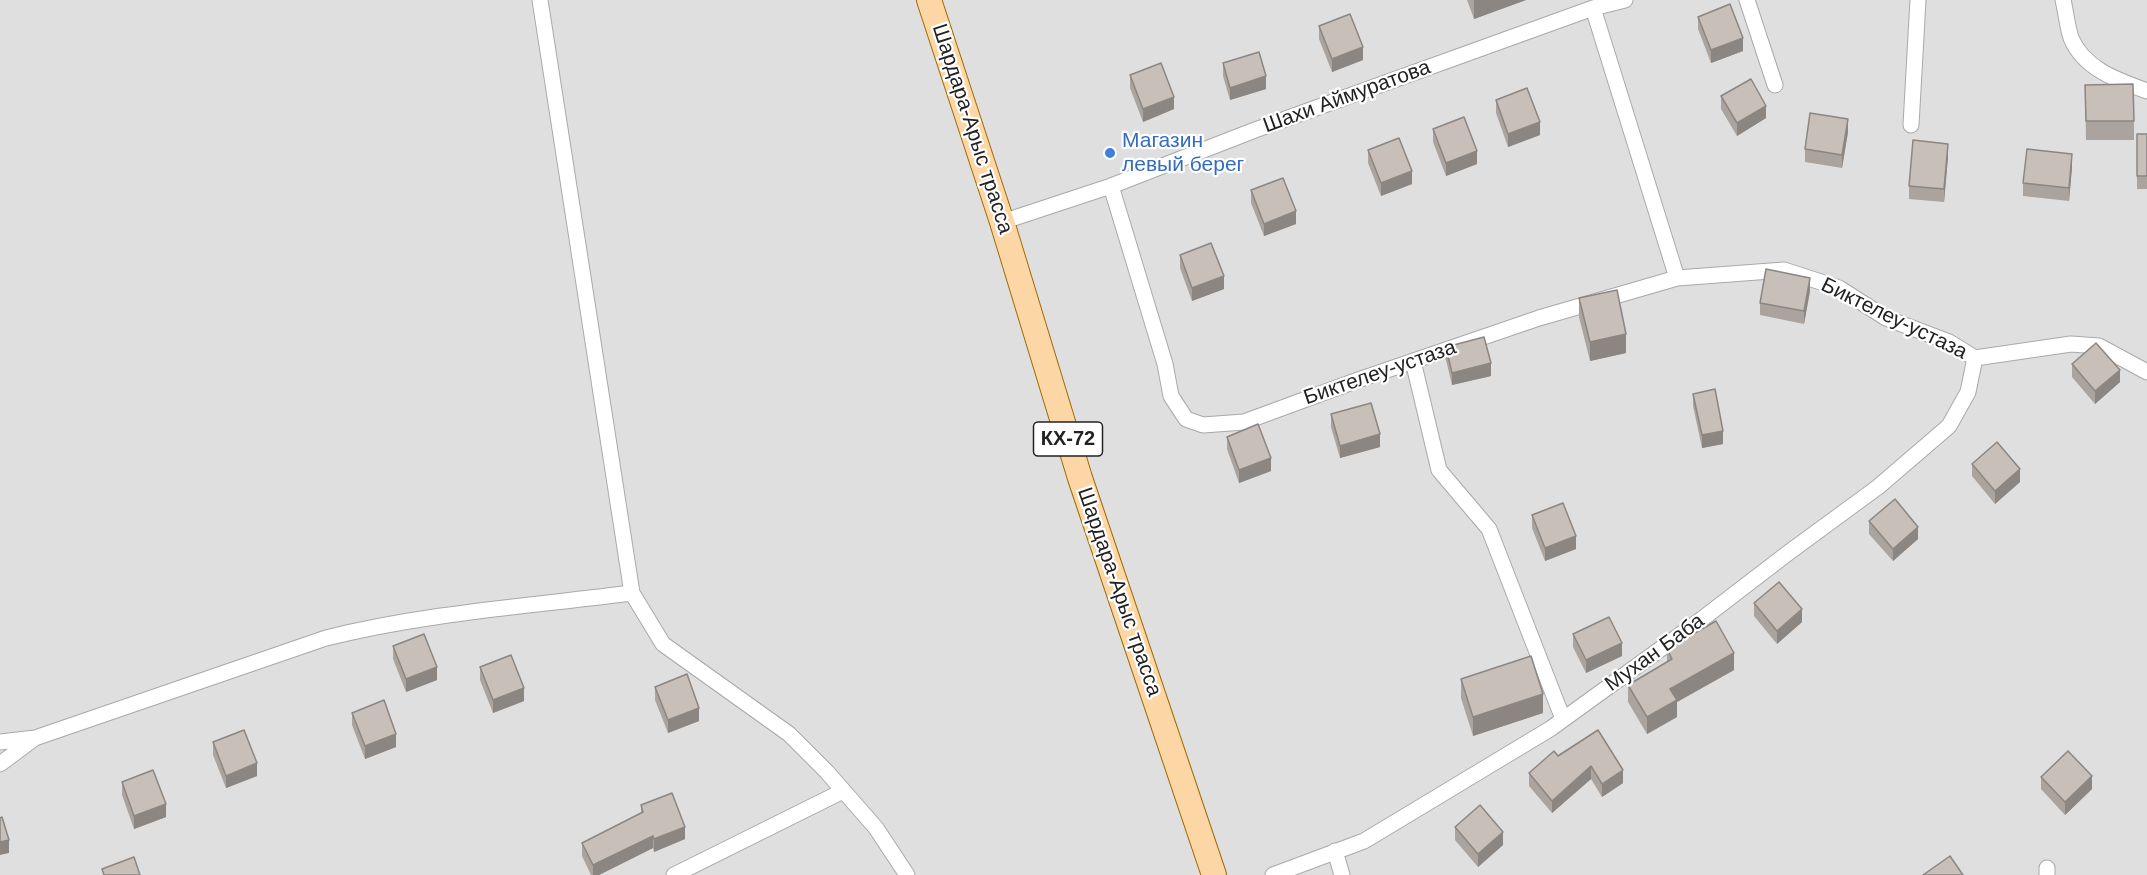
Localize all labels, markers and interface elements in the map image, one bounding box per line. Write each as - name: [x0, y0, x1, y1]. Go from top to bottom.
- street label: Шардара-Арыс трасса: [926, 21, 1018, 237]
- street label: Шахи Аймуратова: [1260, 55, 1434, 139]
- place label: Магазин левый берег: [1122, 128, 1244, 178]
- marker: Магазин левый берег: [1103, 146, 1117, 160]
- street label: Биктелеу-устаза: [1817, 273, 1971, 365]
- street label: Биктелеу-устаза: [1301, 335, 1459, 411]
- road number: КХ-72: [1034, 422, 1102, 456]
- street label: Шардара-Арыс трасса: [1071, 484, 1167, 700]
- street label: Мухан Баба: [1601, 609, 1709, 697]

